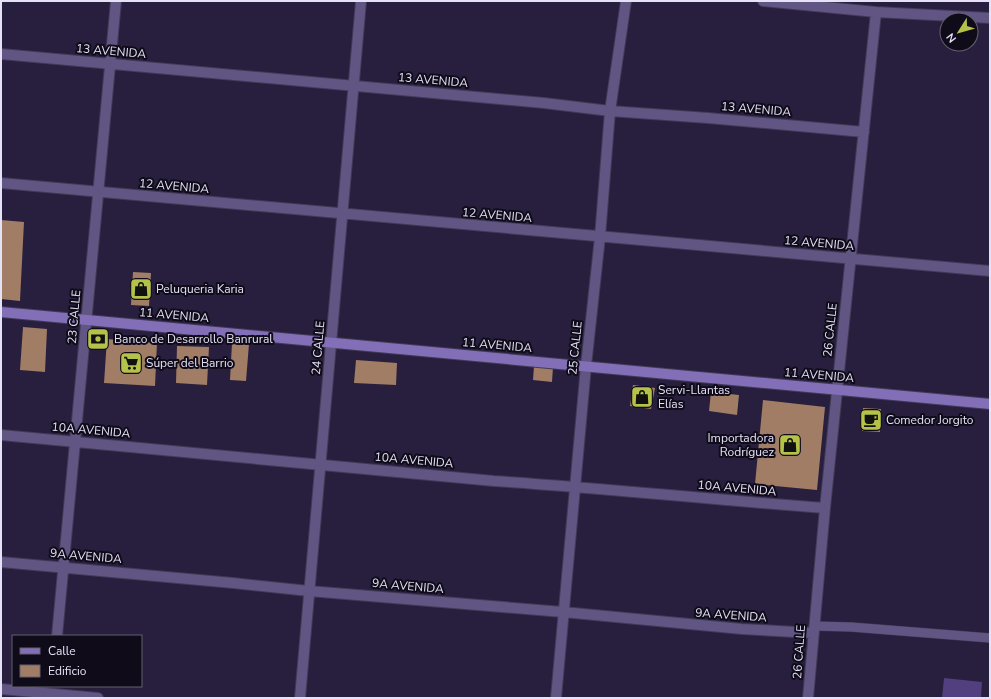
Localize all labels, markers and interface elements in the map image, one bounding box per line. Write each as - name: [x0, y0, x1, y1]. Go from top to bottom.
- north arrow: [939, 12, 979, 52]
- text: N: [943, 30, 960, 46]
- street label: 13 AVENIDA: [75, 40, 147, 62]
- street label: 13 AVENIDA: [397, 69, 469, 91]
- street label: 13 AVENIDA: [720, 98, 792, 120]
- street label: 12 AVENIDA: [138, 175, 210, 197]
- street label: 12 AVENIDA: [461, 204, 533, 226]
- street label: 12 AVENIDA: [783, 232, 855, 254]
- shop icon: Peluqueria Karia: [128, 276, 154, 302]
- place label: Peluqueria Karia: [156, 281, 244, 297]
- street label: 23 CALLE: [64, 289, 84, 345]
- street label: 26 CALLE: [819, 302, 841, 358]
- street label: 11 AVENIDA: [138, 304, 210, 326]
- street label: 24 CALLE: [308, 320, 328, 376]
- street label: 25 CALLE: [564, 320, 586, 376]
- bank icon: Banco de Desarrollo Banrural: [85, 326, 111, 352]
- place label: Banco de Desarrollo Banrural: [114, 331, 273, 347]
- street label: 11 AVENIDA: [461, 334, 533, 356]
- supermarket icon: Súper del Barrio: [118, 350, 144, 376]
- place label: Súper del Barrio: [146, 355, 234, 371]
- street label: 11 AVENIDA: [783, 364, 855, 386]
- place label: Servi-Llantas Elías: [658, 382, 730, 412]
- shop icon: Servi-Llantas Elías: [629, 384, 655, 410]
- cafe icon: Comedor Jorgito: [858, 407, 884, 433]
- place label: Comedor Jorgito: [886, 412, 974, 428]
- street label: 10A AVENIDA: [51, 419, 131, 441]
- place label: Importadora Rodríguez: [708, 430, 774, 460]
- shop icon: Importadora Rodríguez: [777, 432, 803, 458]
- street label: 10A AVENIDA: [374, 449, 454, 471]
- street label: 10A AVENIDA: [697, 477, 777, 499]
- street label: 9A AVENIDA: [50, 545, 123, 567]
- street label: 9A AVENIDA: [372, 575, 445, 597]
- street label: 9A AVENIDA: [695, 605, 768, 626]
- street label: 26 CALLE: [789, 624, 809, 680]
- legend: [12, 635, 142, 687]
- text: Calle: [48, 643, 76, 659]
- text: Edificio: [48, 663, 87, 679]

